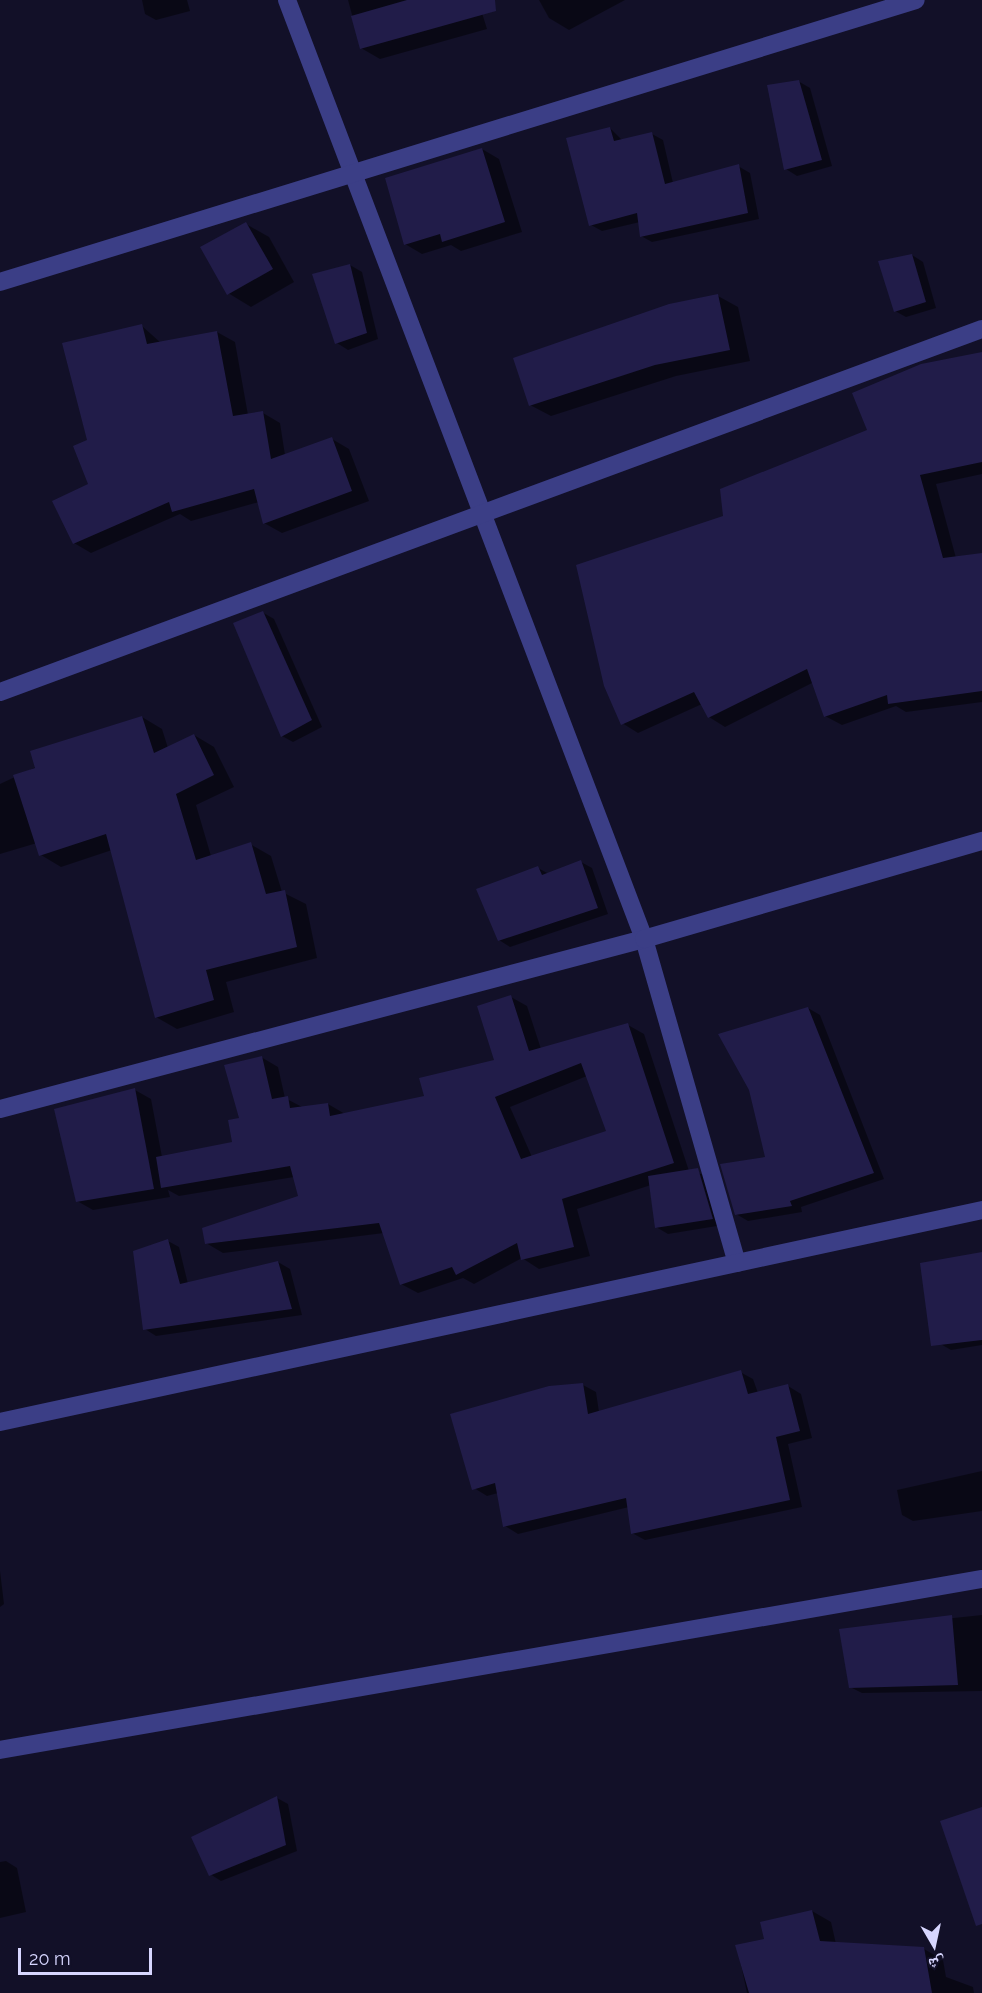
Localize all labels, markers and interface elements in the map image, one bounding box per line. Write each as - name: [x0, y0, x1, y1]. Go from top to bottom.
- north arrow: [904, 1915, 964, 1975]
- scale bar: [21, 1936, 154, 1974]
- text: 20 m: [29, 1948, 71, 1969]
- text: ش: [927, 1953, 947, 1974]

